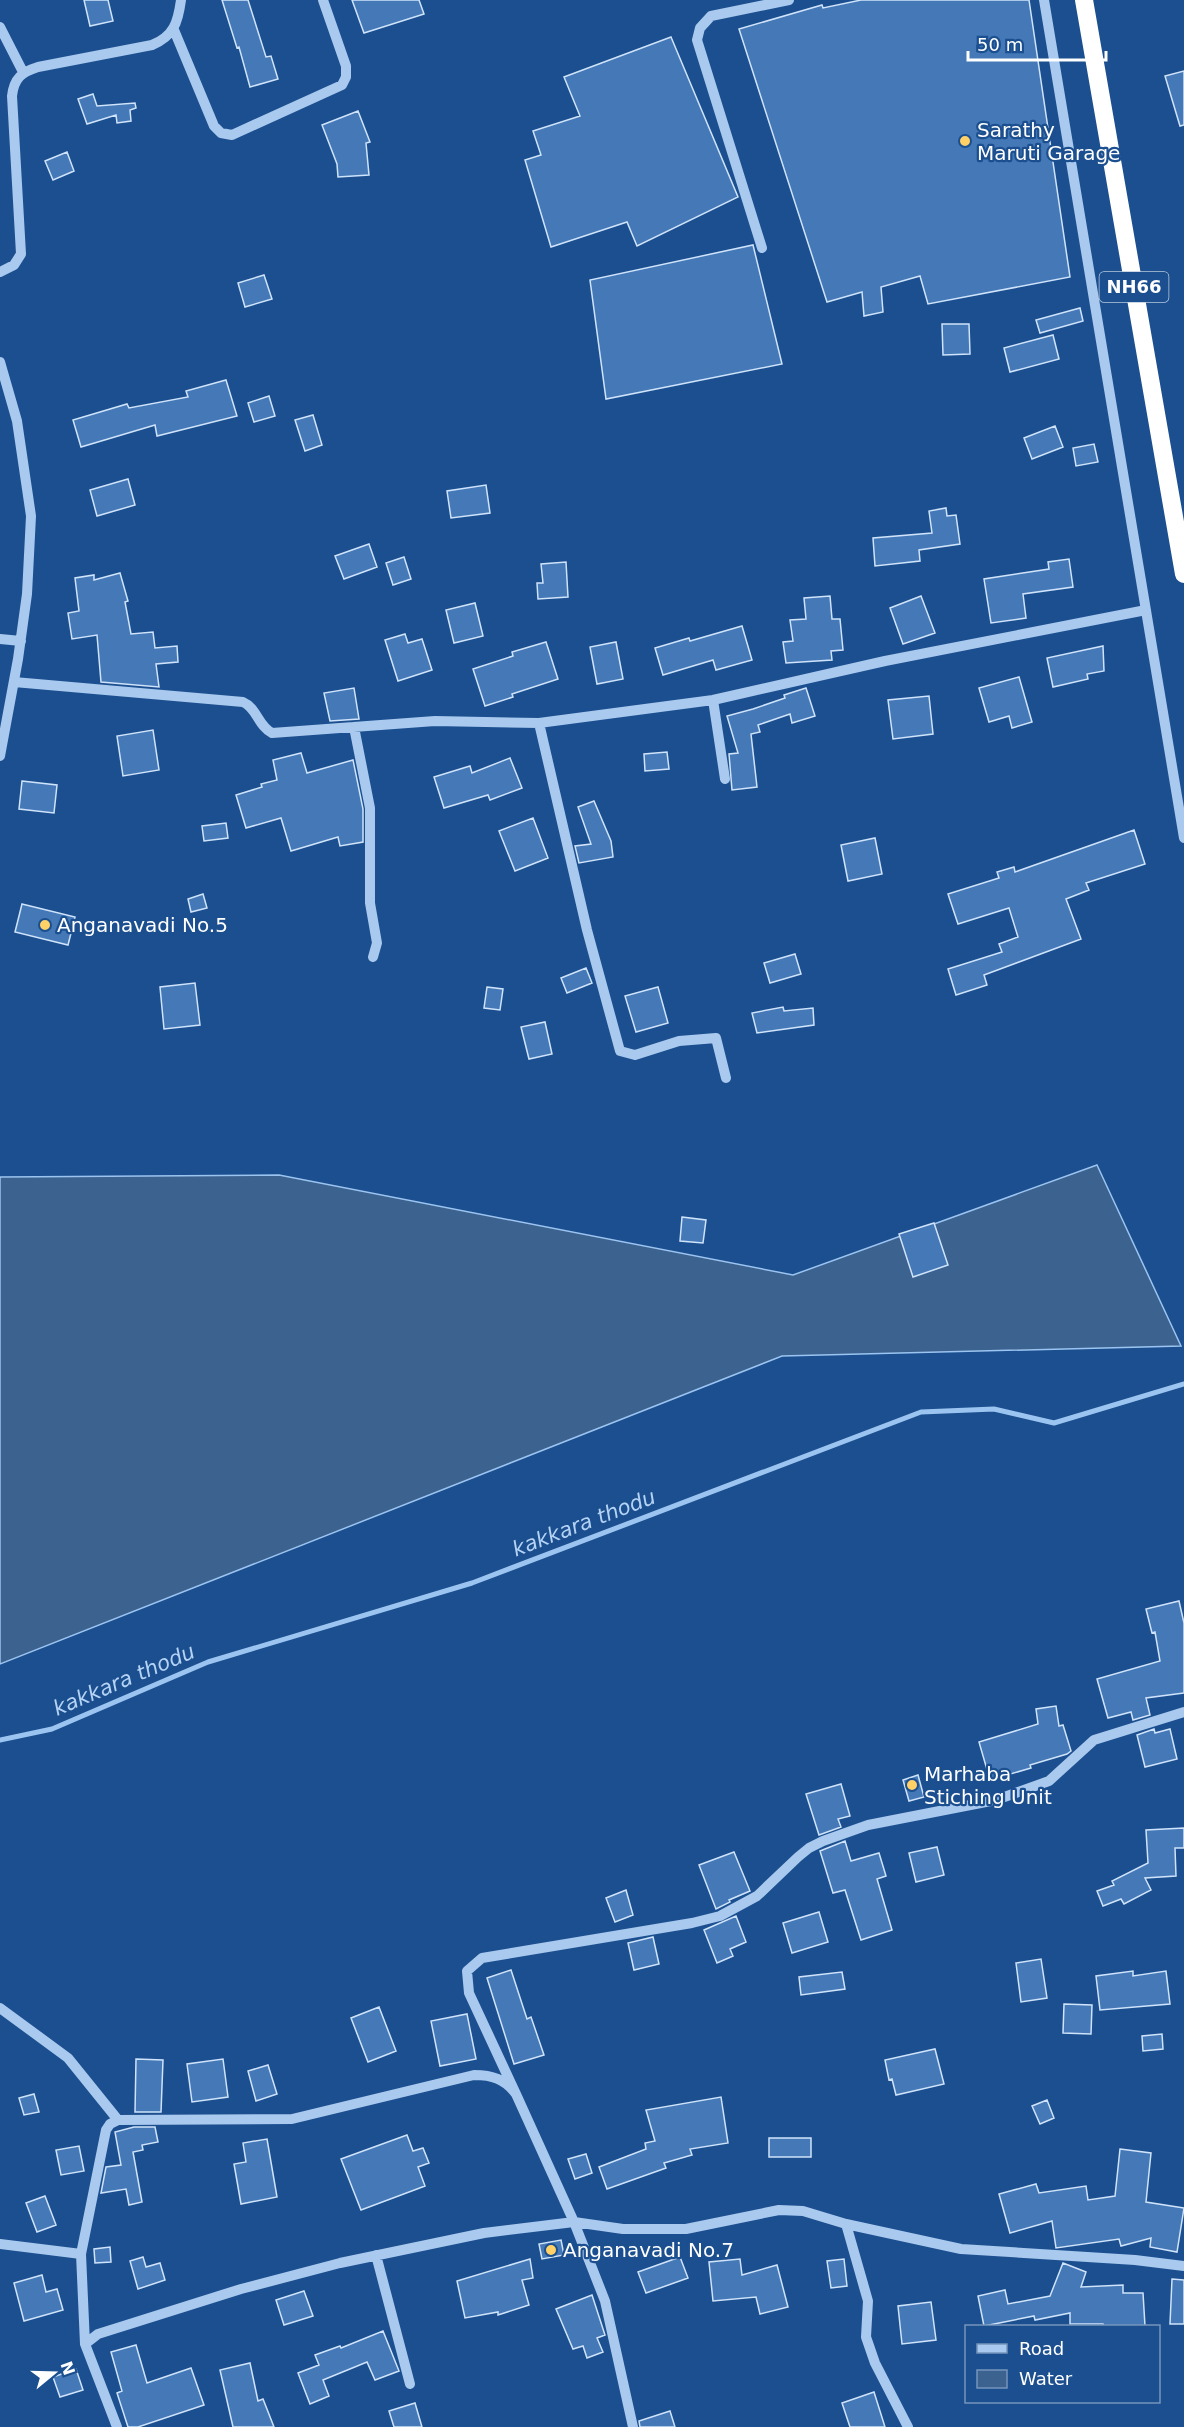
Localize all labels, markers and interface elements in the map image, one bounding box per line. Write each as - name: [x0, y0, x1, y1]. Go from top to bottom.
- scale bar: [968, 24, 1106, 62]
- text: 50 m: [977, 34, 1023, 55]
- place label: Sarathy Maruti Garage: [977, 118, 1120, 165]
- marker: Sarathy Maruti Garage: [958, 134, 972, 148]
- road number: NH66: [1100, 272, 1168, 302]
- place label: Anganavadi No.5: [57, 913, 228, 937]
- marker: Anganavadi No.5: [38, 918, 52, 932]
- water label: kakkara thodu: [509, 1485, 659, 1561]
- water label: kakkara thodu: [50, 1639, 198, 1721]
- place label: Marhaba Stiching Unit: [924, 1762, 1052, 1809]
- marker: Marhaba Stiching Unit: [905, 1778, 919, 1792]
- place label: Anganavadi No.7: [563, 2238, 734, 2262]
- marker: Anganavadi No.7: [544, 2243, 558, 2257]
- legend: [965, 2325, 1160, 2403]
- text: Road: [1019, 2338, 1064, 2359]
- north arrow: [24, 2343, 84, 2403]
- text: N: [57, 2359, 79, 2378]
- text: Water: [1019, 2368, 1073, 2389]

